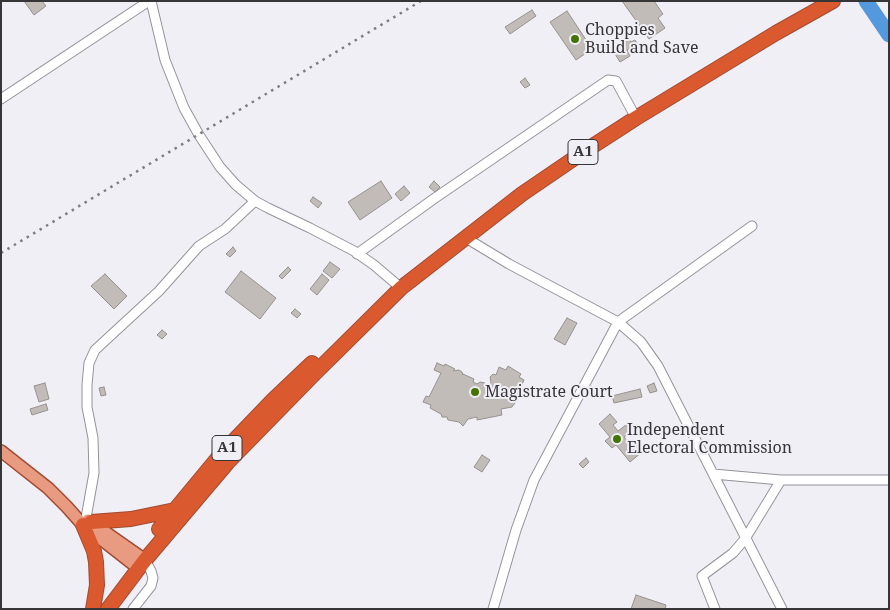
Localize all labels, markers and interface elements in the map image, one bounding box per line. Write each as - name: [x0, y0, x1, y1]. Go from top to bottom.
- place label: Choppies Build and Save: [585, 20, 699, 58]
- marker: Choppies Build and Save: [569, 33, 581, 45]
- road number: A1: [568, 140, 598, 164]
- place label: Magistrate Court: [485, 382, 613, 402]
- marker: Magistrate Court: [469, 386, 481, 398]
- place label: Independent Electoral Commission: [627, 420, 792, 458]
- marker: Independent Electoral Commission: [611, 433, 623, 445]
- road number: A1: [212, 436, 242, 460]

